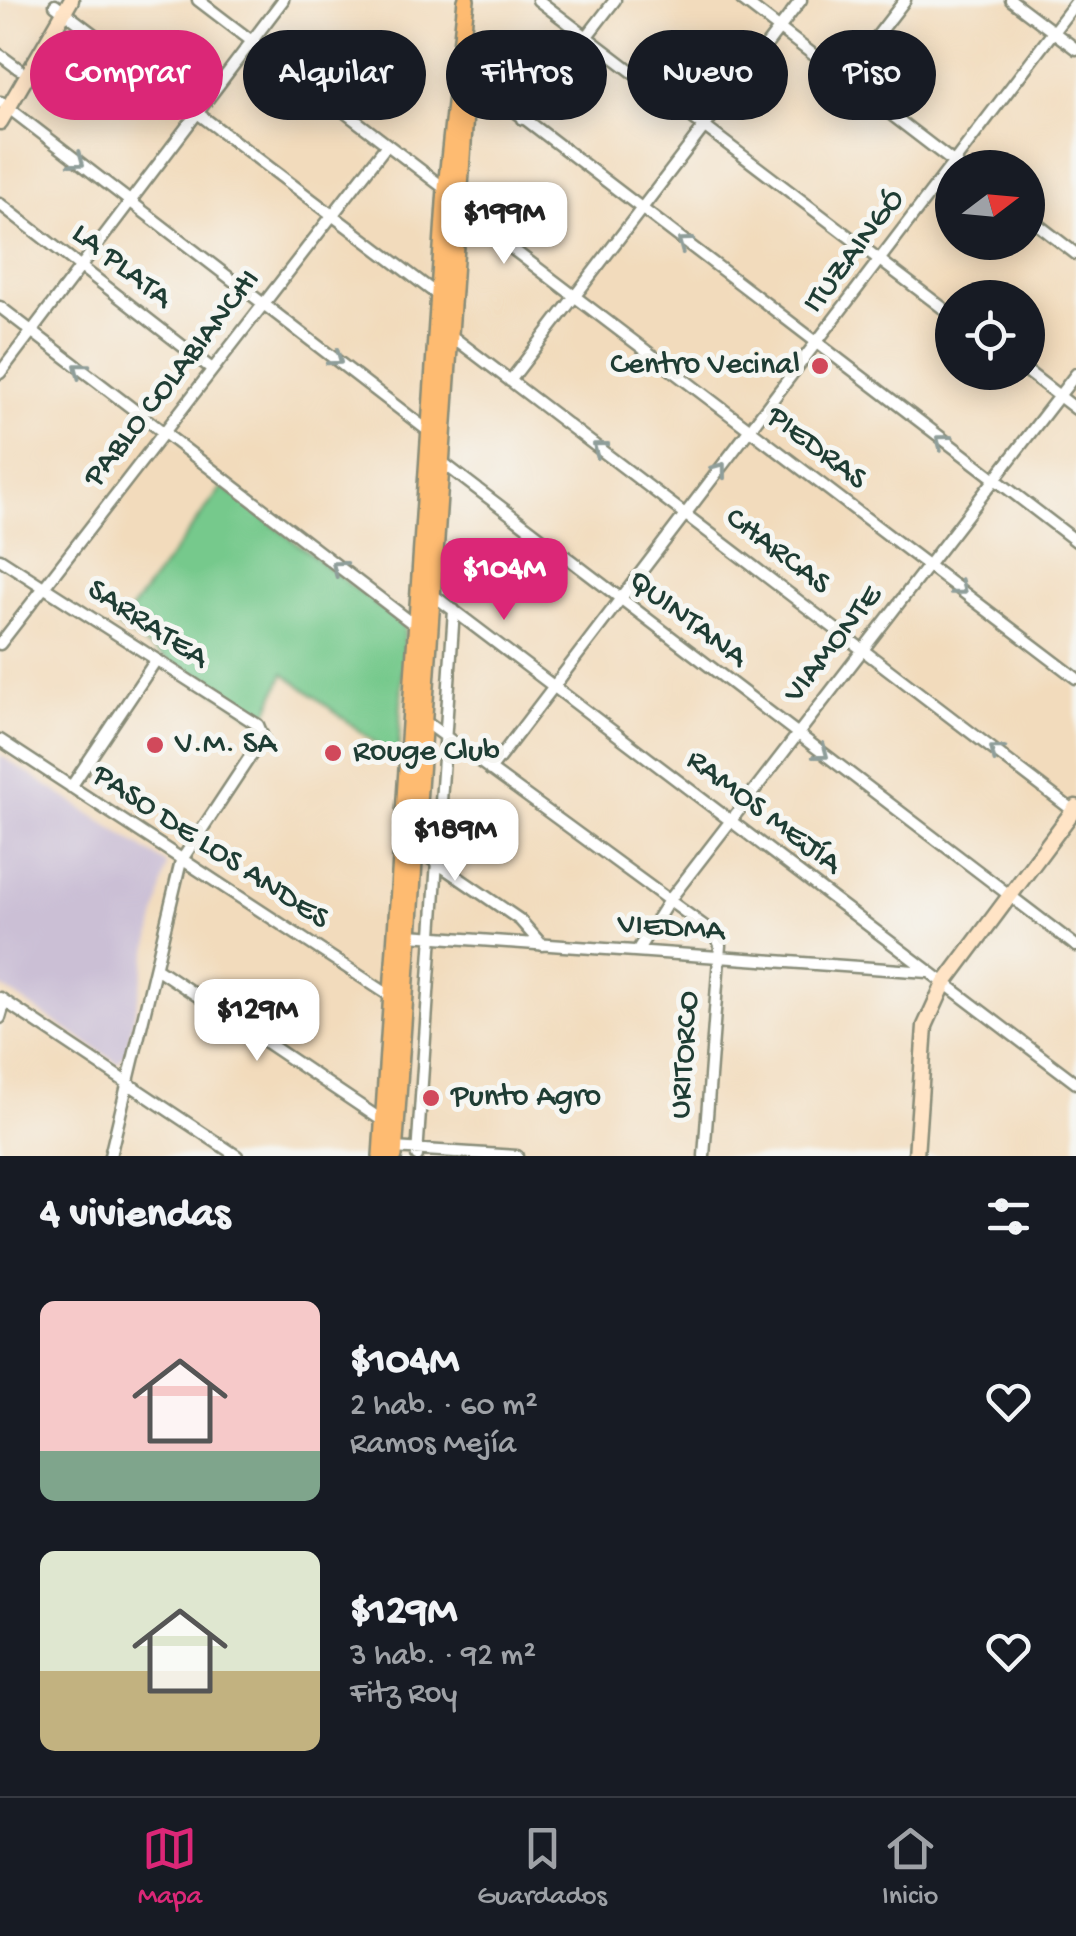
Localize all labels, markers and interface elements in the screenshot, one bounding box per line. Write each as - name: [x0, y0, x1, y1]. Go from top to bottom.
- chip: Comprar: [30, 30, 223, 120]
- chip: Alquilar: [243, 30, 426, 120]
- chip: Filtros: [446, 30, 607, 120]
- chip: Nuevo: [627, 30, 788, 120]
- chip: Piso: [808, 30, 936, 120]
- one-way arrow: [67, 149, 85, 166]
- north arrow: [935, 150, 1045, 260]
- map controls: [935, 150, 1045, 390]
- pin: $199M: [434, 182, 574, 267]
- street label: ITUZAINGÓ: [796, 182, 914, 322]
- text: $199M: [463, 195, 545, 233]
- street label: LA PLATA: [63, 216, 181, 319]
- one-way arrow: [677, 238, 695, 255]
- street label: PABLO COLABIANCHI: [76, 263, 270, 496]
- button: locate: [935, 280, 1045, 390]
- one-way arrow: [325, 347, 343, 365]
- place label: Centro Vecinal: [610, 347, 800, 385]
- marker: Centro Vecinal: [809, 355, 831, 377]
- one-way arrow: [73, 363, 91, 381]
- street label: PIEDRAS: [757, 398, 874, 499]
- one-way arrow: [935, 435, 953, 452]
- one-way arrow: [592, 442, 610, 460]
- one-way arrow: [709, 462, 726, 480]
- street label: CHARCAS: [717, 500, 837, 604]
- pin: $104M: [434, 538, 574, 623]
- text: $104M: [463, 551, 545, 589]
- one-way arrow: [331, 561, 349, 578]
- street label: QUINTANA: [620, 563, 756, 678]
- street label: SARRATEA: [79, 572, 217, 679]
- one-way arrow: [949, 577, 967, 594]
- street label: VIAMONTE: [776, 578, 892, 712]
- place label: V.M. SA: [174, 726, 279, 764]
- marker: V.M. SA: [144, 734, 166, 756]
- place label: Rouge Club: [353, 734, 500, 772]
- marker: Rouge Club: [322, 742, 344, 764]
- street label: RAMOS MEJÍA: [678, 742, 850, 885]
- one-way arrow: [811, 742, 829, 759]
- one-way arrow: [989, 746, 1007, 763]
- street label: PASO DE LOS ANDES: [83, 757, 336, 939]
- pin: $189M: [385, 799, 525, 884]
- text: $189M: [413, 812, 497, 850]
- street label: VIEDMA: [615, 906, 728, 952]
- pin: $129M: [187, 979, 327, 1064]
- street label: URITORCO: [663, 990, 709, 1120]
- text: $129M: [216, 992, 298, 1030]
- place label: Punto Agro: [450, 1079, 601, 1117]
- marker: Punto Agro: [420, 1087, 442, 1109]
- icon: filters: [981, 1189, 1036, 1244]
- text: 4 viviendas: [40, 1192, 230, 1241]
- text: $104M: [350, 1339, 459, 1388]
- icon: home: [120, 1341, 240, 1461]
- icon: heart: [981, 1374, 1036, 1429]
- text: 2 hab. · 60 m²: [350, 1388, 538, 1426]
- text: Ramos Mejía: [350, 1426, 516, 1464]
- text: $129M: [350, 1589, 457, 1638]
- icon: home: [120, 1591, 240, 1711]
- icon: heart: [981, 1624, 1036, 1679]
- text: 3 hab. · 92 m²: [350, 1638, 536, 1676]
- text: Fitz Roy: [350, 1676, 457, 1714]
- tab: Mapa: [138, 1821, 202, 1914]
- tab: Guardados: [477, 1821, 607, 1914]
- tab: Inicio: [882, 1821, 938, 1914]

